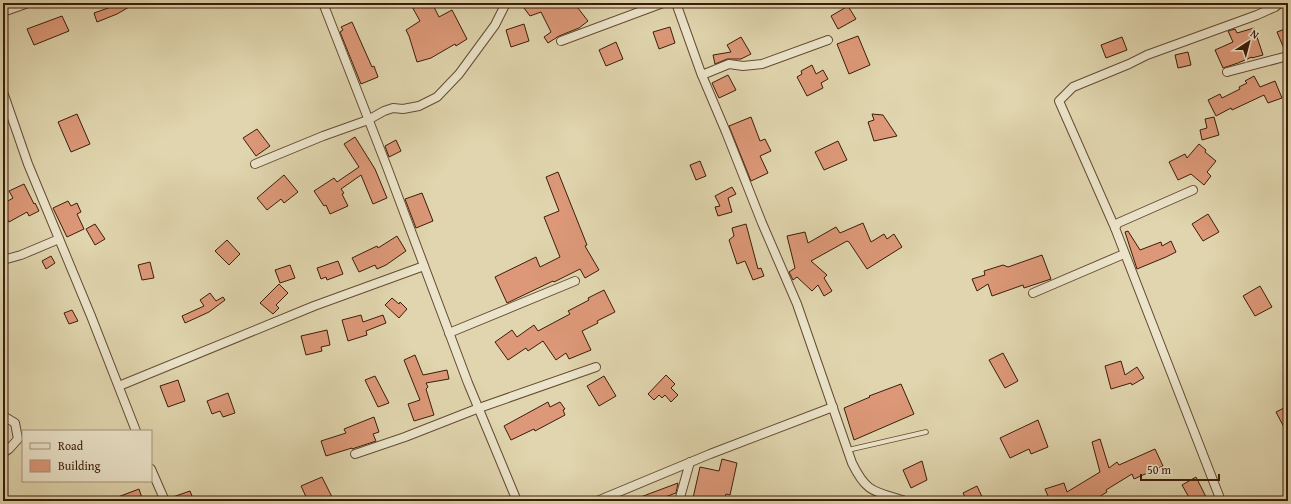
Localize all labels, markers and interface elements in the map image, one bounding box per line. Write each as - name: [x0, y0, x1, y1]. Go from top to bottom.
- north arrow: [1229, 22, 1269, 62]
- text: N: [1247, 25, 1263, 43]
- legend: [22, 430, 152, 482]
- text: Road: [58, 437, 84, 454]
- scale bar: [1141, 456, 1219, 482]
- text: Building: [58, 457, 101, 474]
- text: 50 m: [1147, 461, 1171, 478]

